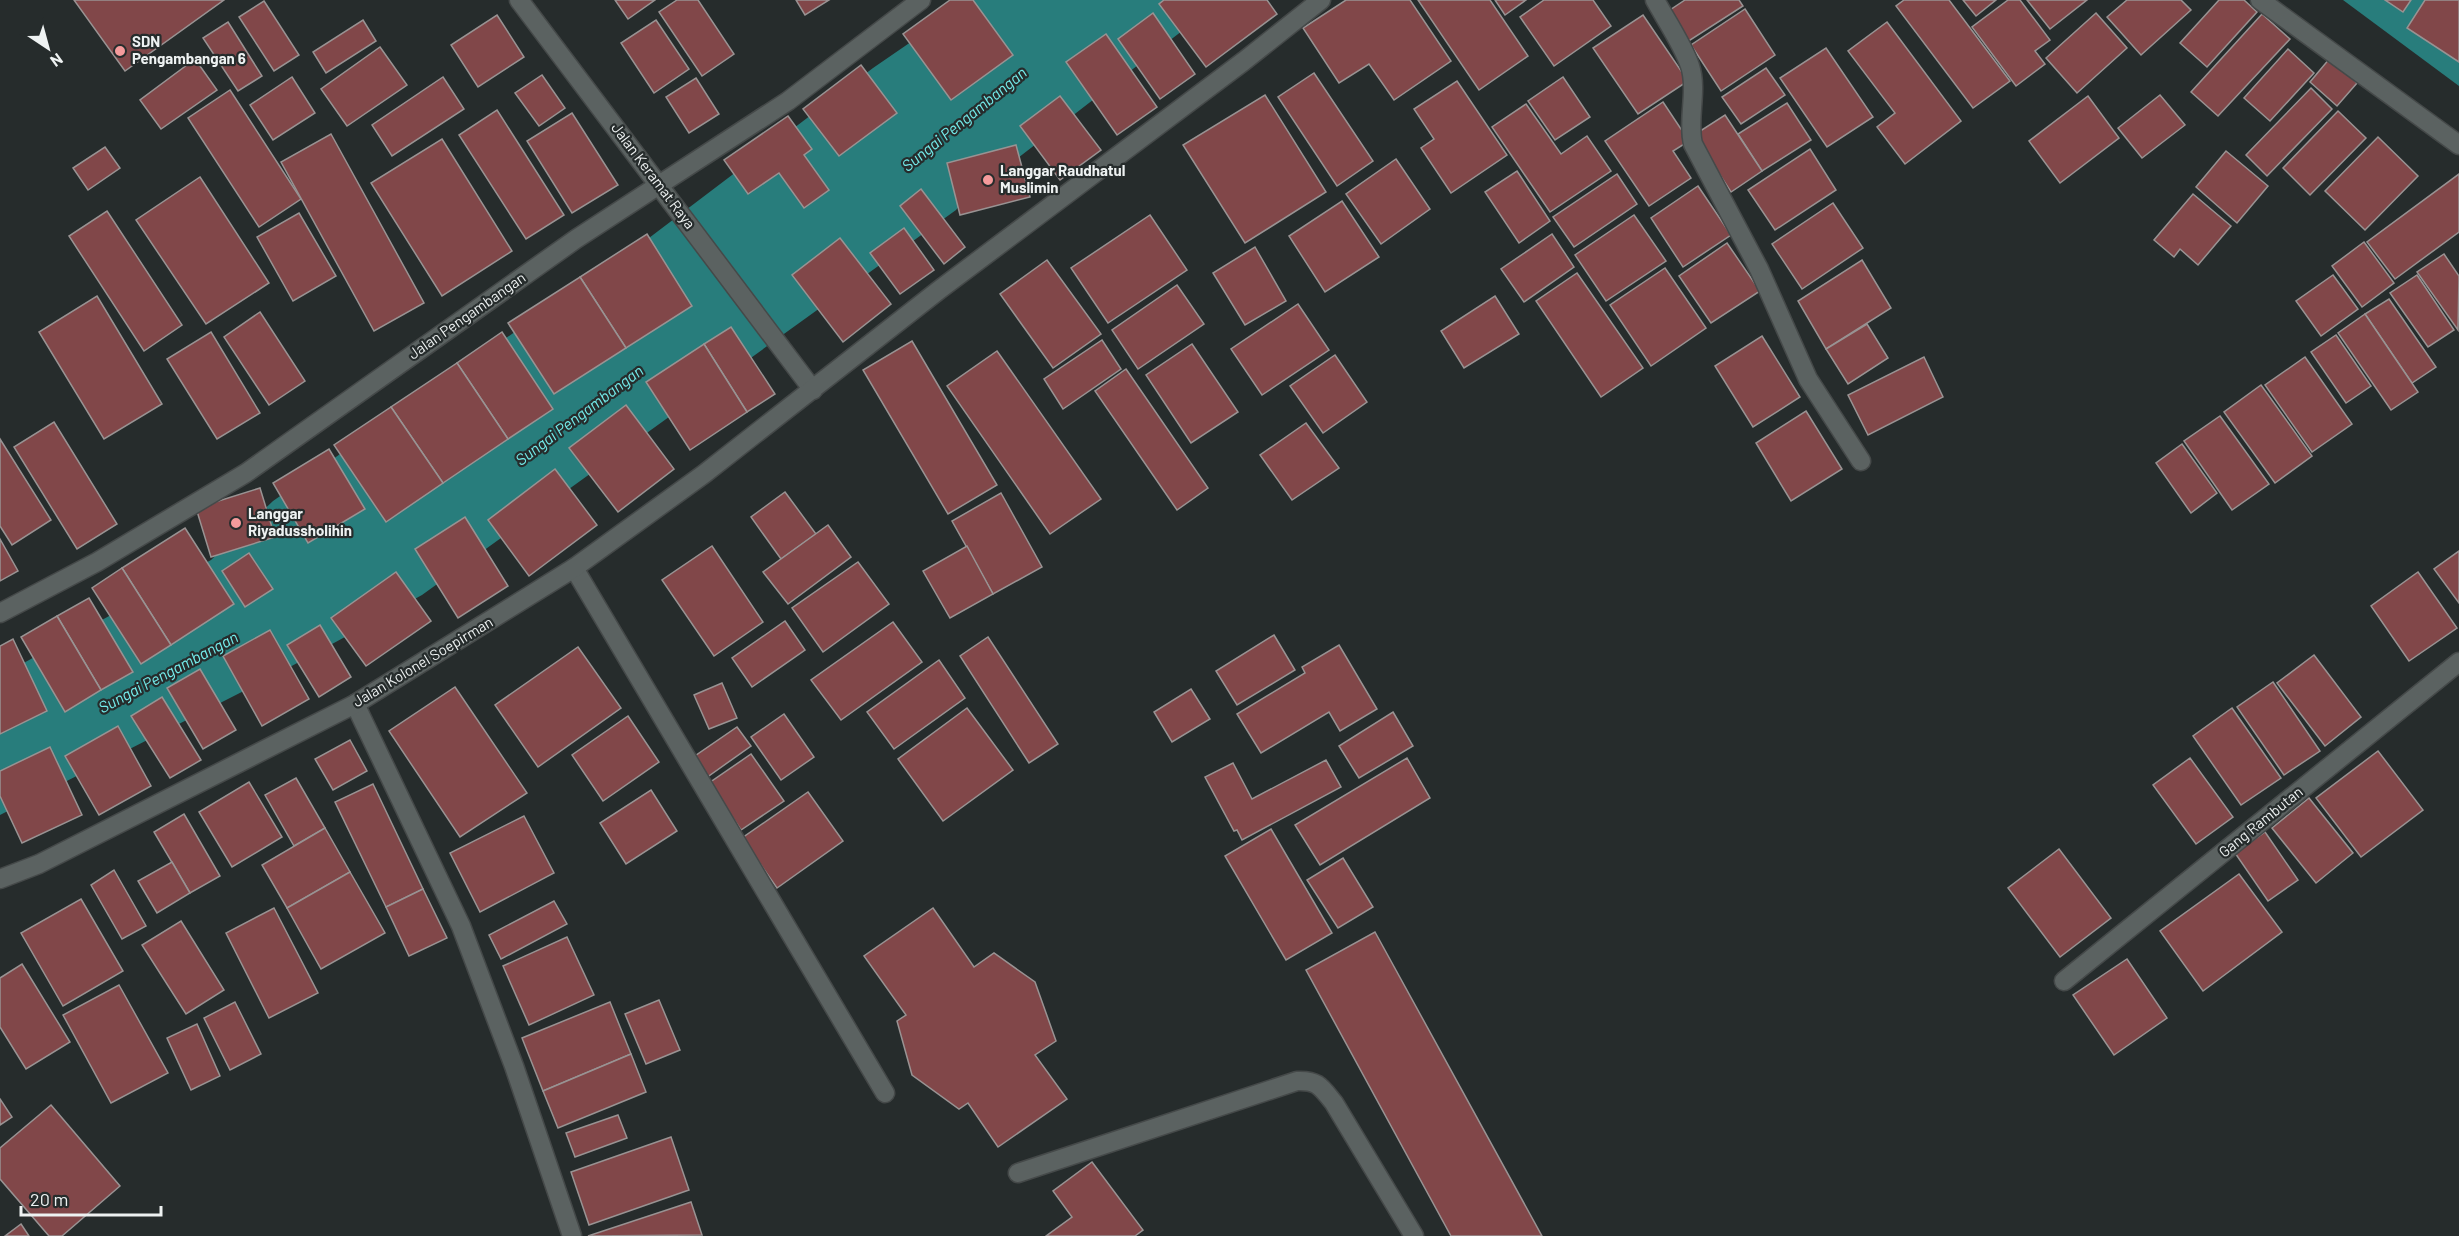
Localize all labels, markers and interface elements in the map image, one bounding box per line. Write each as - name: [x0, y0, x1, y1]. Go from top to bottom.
- north arrow: [18, 18, 78, 78]
- place label: SDN Pengambangan 6: [132, 32, 246, 67]
- marker: SDN Pengambangan 6: [113, 44, 127, 58]
- text: N: [47, 50, 67, 71]
- water label: Sungai Pengambangan: [897, 62, 1030, 175]
- street label: Jalan Keramat Raya: [608, 119, 700, 232]
- place label: Langgar Raudhatul Muslimin: [1000, 161, 1125, 196]
- marker: Langgar Raudhatul Muslimin: [981, 173, 995, 187]
- street label: Jalan Pengambangan: [404, 268, 529, 362]
- water label: Sungai Pengambangan: [511, 360, 646, 469]
- place label: Langgar Riyadussholihin: [248, 504, 352, 539]
- marker: Langgar Riyadussholihin: [229, 516, 243, 530]
- street label: Jalan Kolonel Soepirman: [349, 612, 496, 710]
- water label: Sungai Pengambangan: [95, 627, 241, 716]
- street label: Gang Rambutan: [2215, 782, 2306, 860]
- scale bar: [21, 1179, 160, 1217]
- text: 20 m: [30, 1188, 68, 1210]

